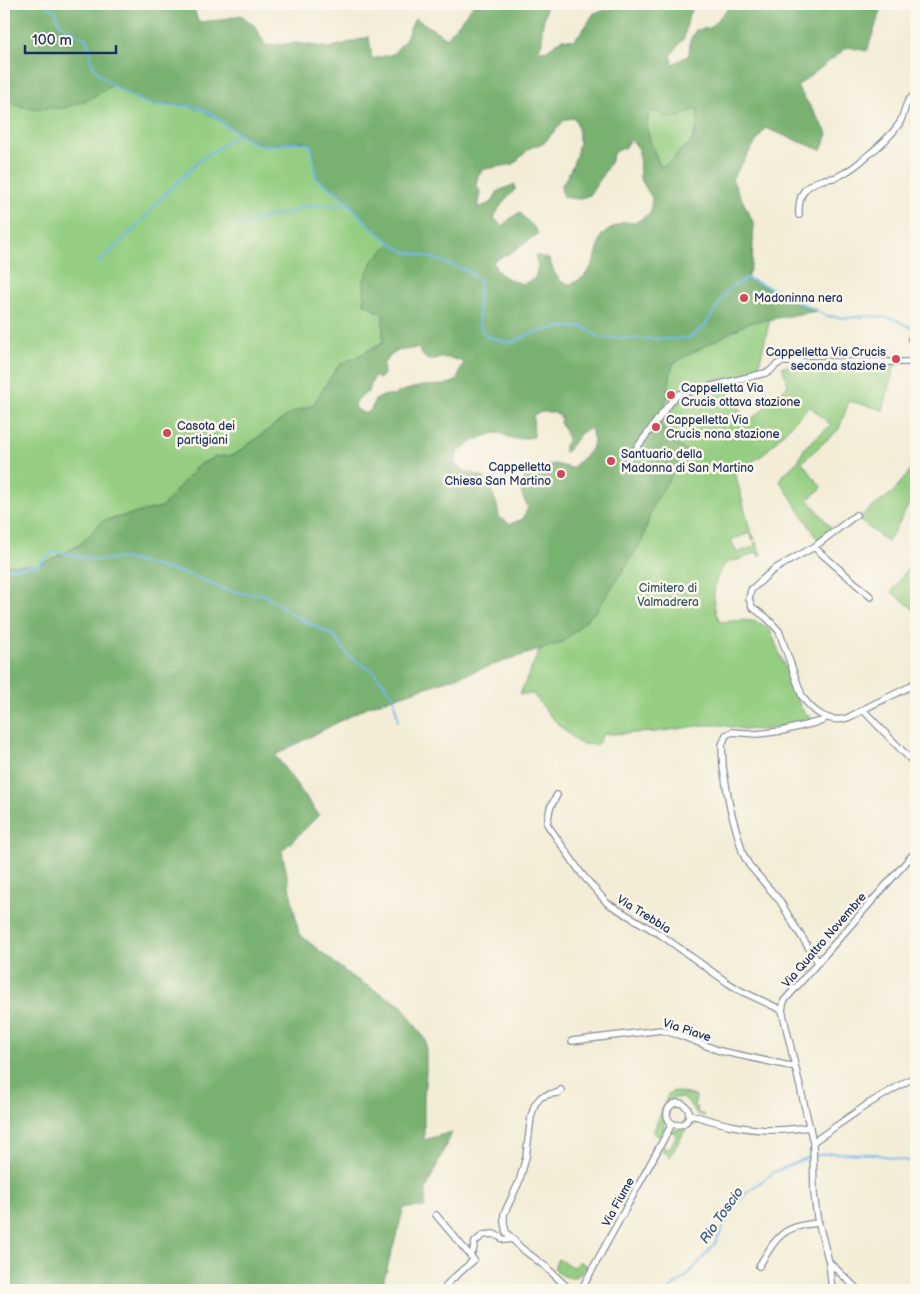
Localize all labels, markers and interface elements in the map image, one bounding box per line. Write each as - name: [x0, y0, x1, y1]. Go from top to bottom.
- scale bar: [25, 22, 116, 54]
- text: 100 m: [32, 31, 72, 50]
- place label: Madoninna nera: [754, 291, 843, 306]
- marker: Madoninna nera: [738, 292, 750, 304]
- place label: Cappelletta Via Crucis seconda stazione: [766, 345, 886, 374]
- marker: Cappelletta Via Crucis seconda stazione: [890, 353, 902, 365]
- place label: Cappelletta Via Crucis ottava stazione: [681, 381, 800, 410]
- marker: Cappelletta Via Crucis ottava stazione: [665, 389, 677, 401]
- place label: Cappelletta Via Crucis nona stazione: [666, 413, 780, 442]
- place label: Casota dei partigiani: [177, 419, 235, 448]
- marker: Cappelletta Via Crucis nona stazione: [650, 421, 662, 433]
- marker: Casota dei partigiani: [161, 427, 173, 439]
- place label: Santuario della Madonna di San Martino: [621, 447, 754, 476]
- marker: Santuario della Madonna di San Martino: [605, 455, 617, 467]
- place label: Cappelletta Chiesa San Martino: [444, 460, 551, 489]
- marker: Cappelletta Chiesa San Martino: [555, 468, 567, 480]
- park label: Cimitero di Valmadrera: [637, 581, 699, 610]
- street label: Via Quattro Novembre: [779, 890, 870, 991]
- street label: Via Trebbia: [614, 892, 674, 937]
- street label: Via Piave: [661, 1016, 713, 1045]
- street label: Via Fiume: [599, 1175, 638, 1229]
- water label: Rio Toscio: [696, 1184, 747, 1247]

